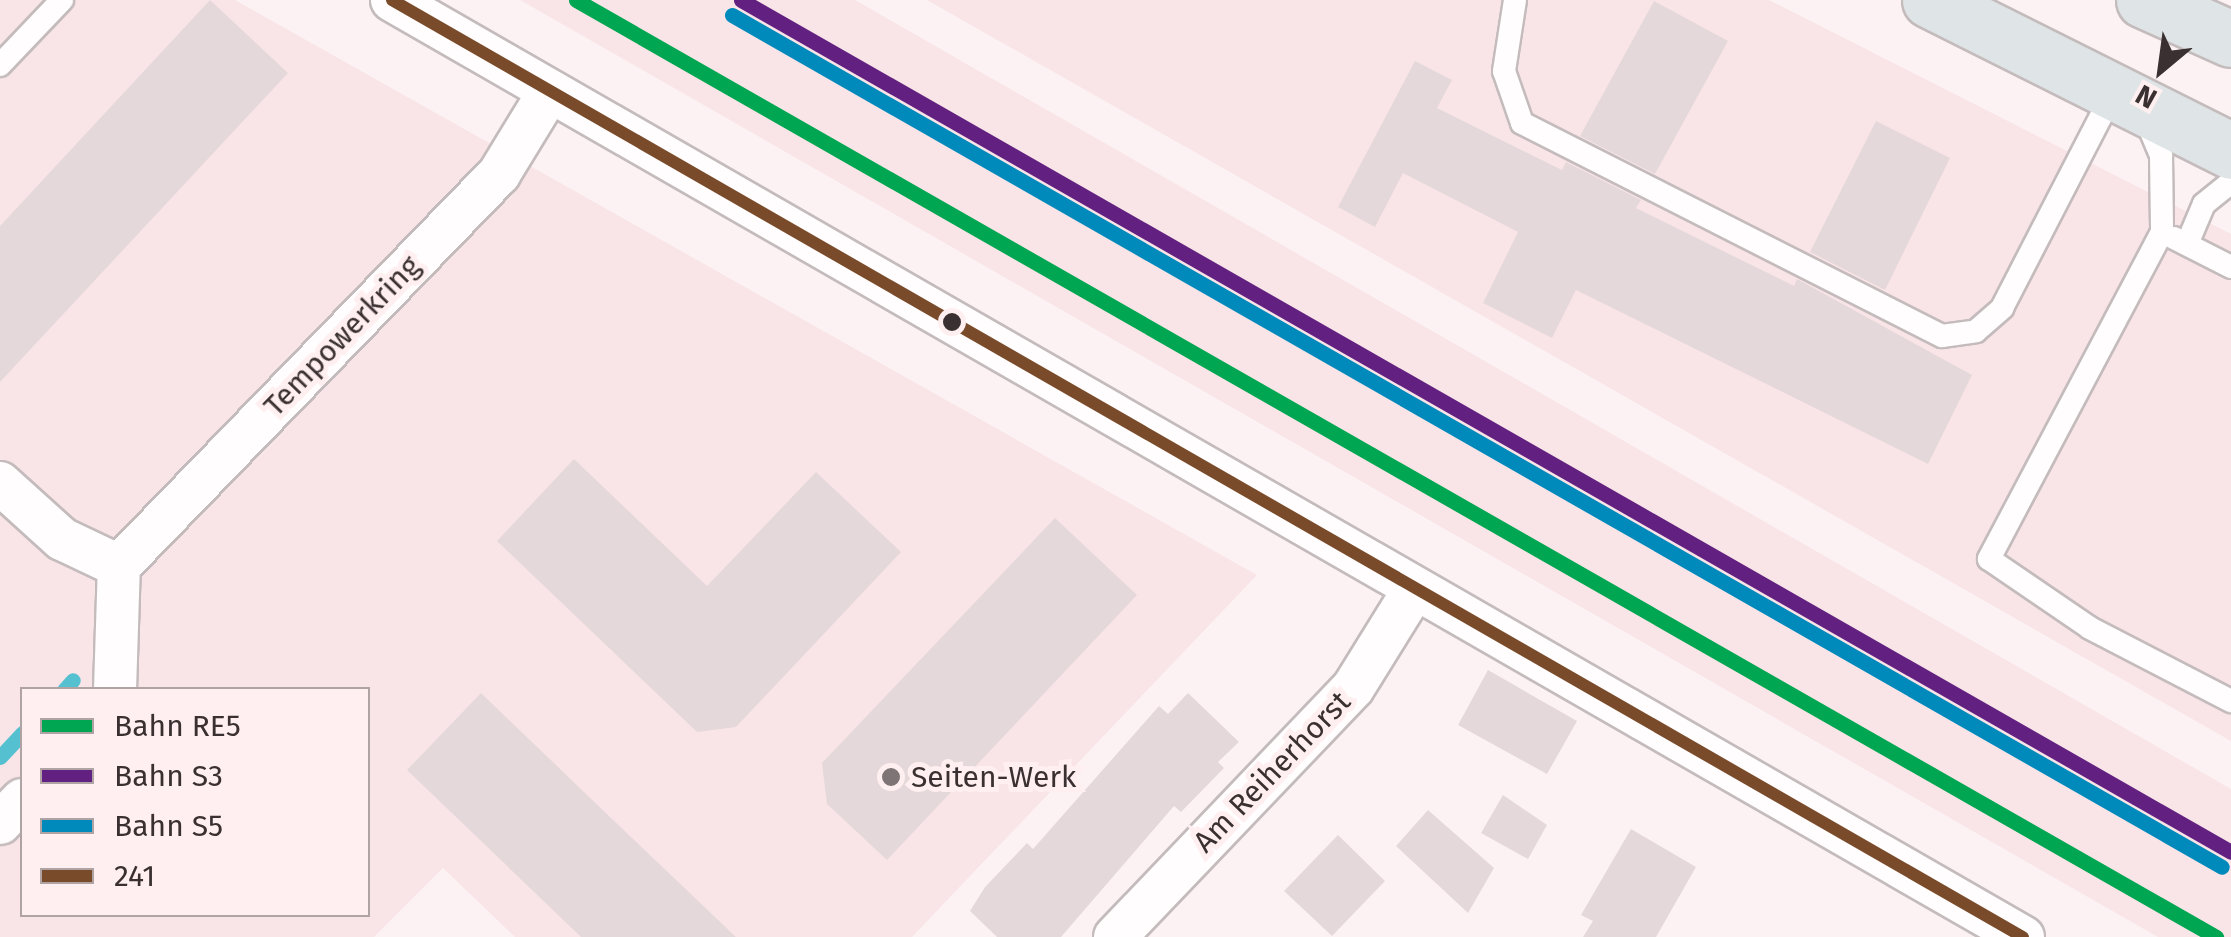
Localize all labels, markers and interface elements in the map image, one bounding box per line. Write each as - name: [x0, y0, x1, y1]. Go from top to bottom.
- north arrow: [2111, 20, 2211, 120]
- text: N: [2130, 78, 2162, 116]
- street label: Tempowerkring: [256, 248, 428, 424]
- unlabelled marker: [942, 312, 962, 332]
- street label: Am Reiherhorst: [1186, 684, 1358, 860]
- legend: [20, 687, 370, 917]
- text: Bahn RE5: [114, 708, 241, 744]
- text: Bahn S3: [114, 758, 223, 794]
- place label: Seiten-Werk: [911, 759, 1076, 795]
- marker: Seiten-Werk: [880, 766, 902, 788]
- text: Bahn S5: [114, 808, 223, 844]
- text: 241: [114, 858, 155, 894]

